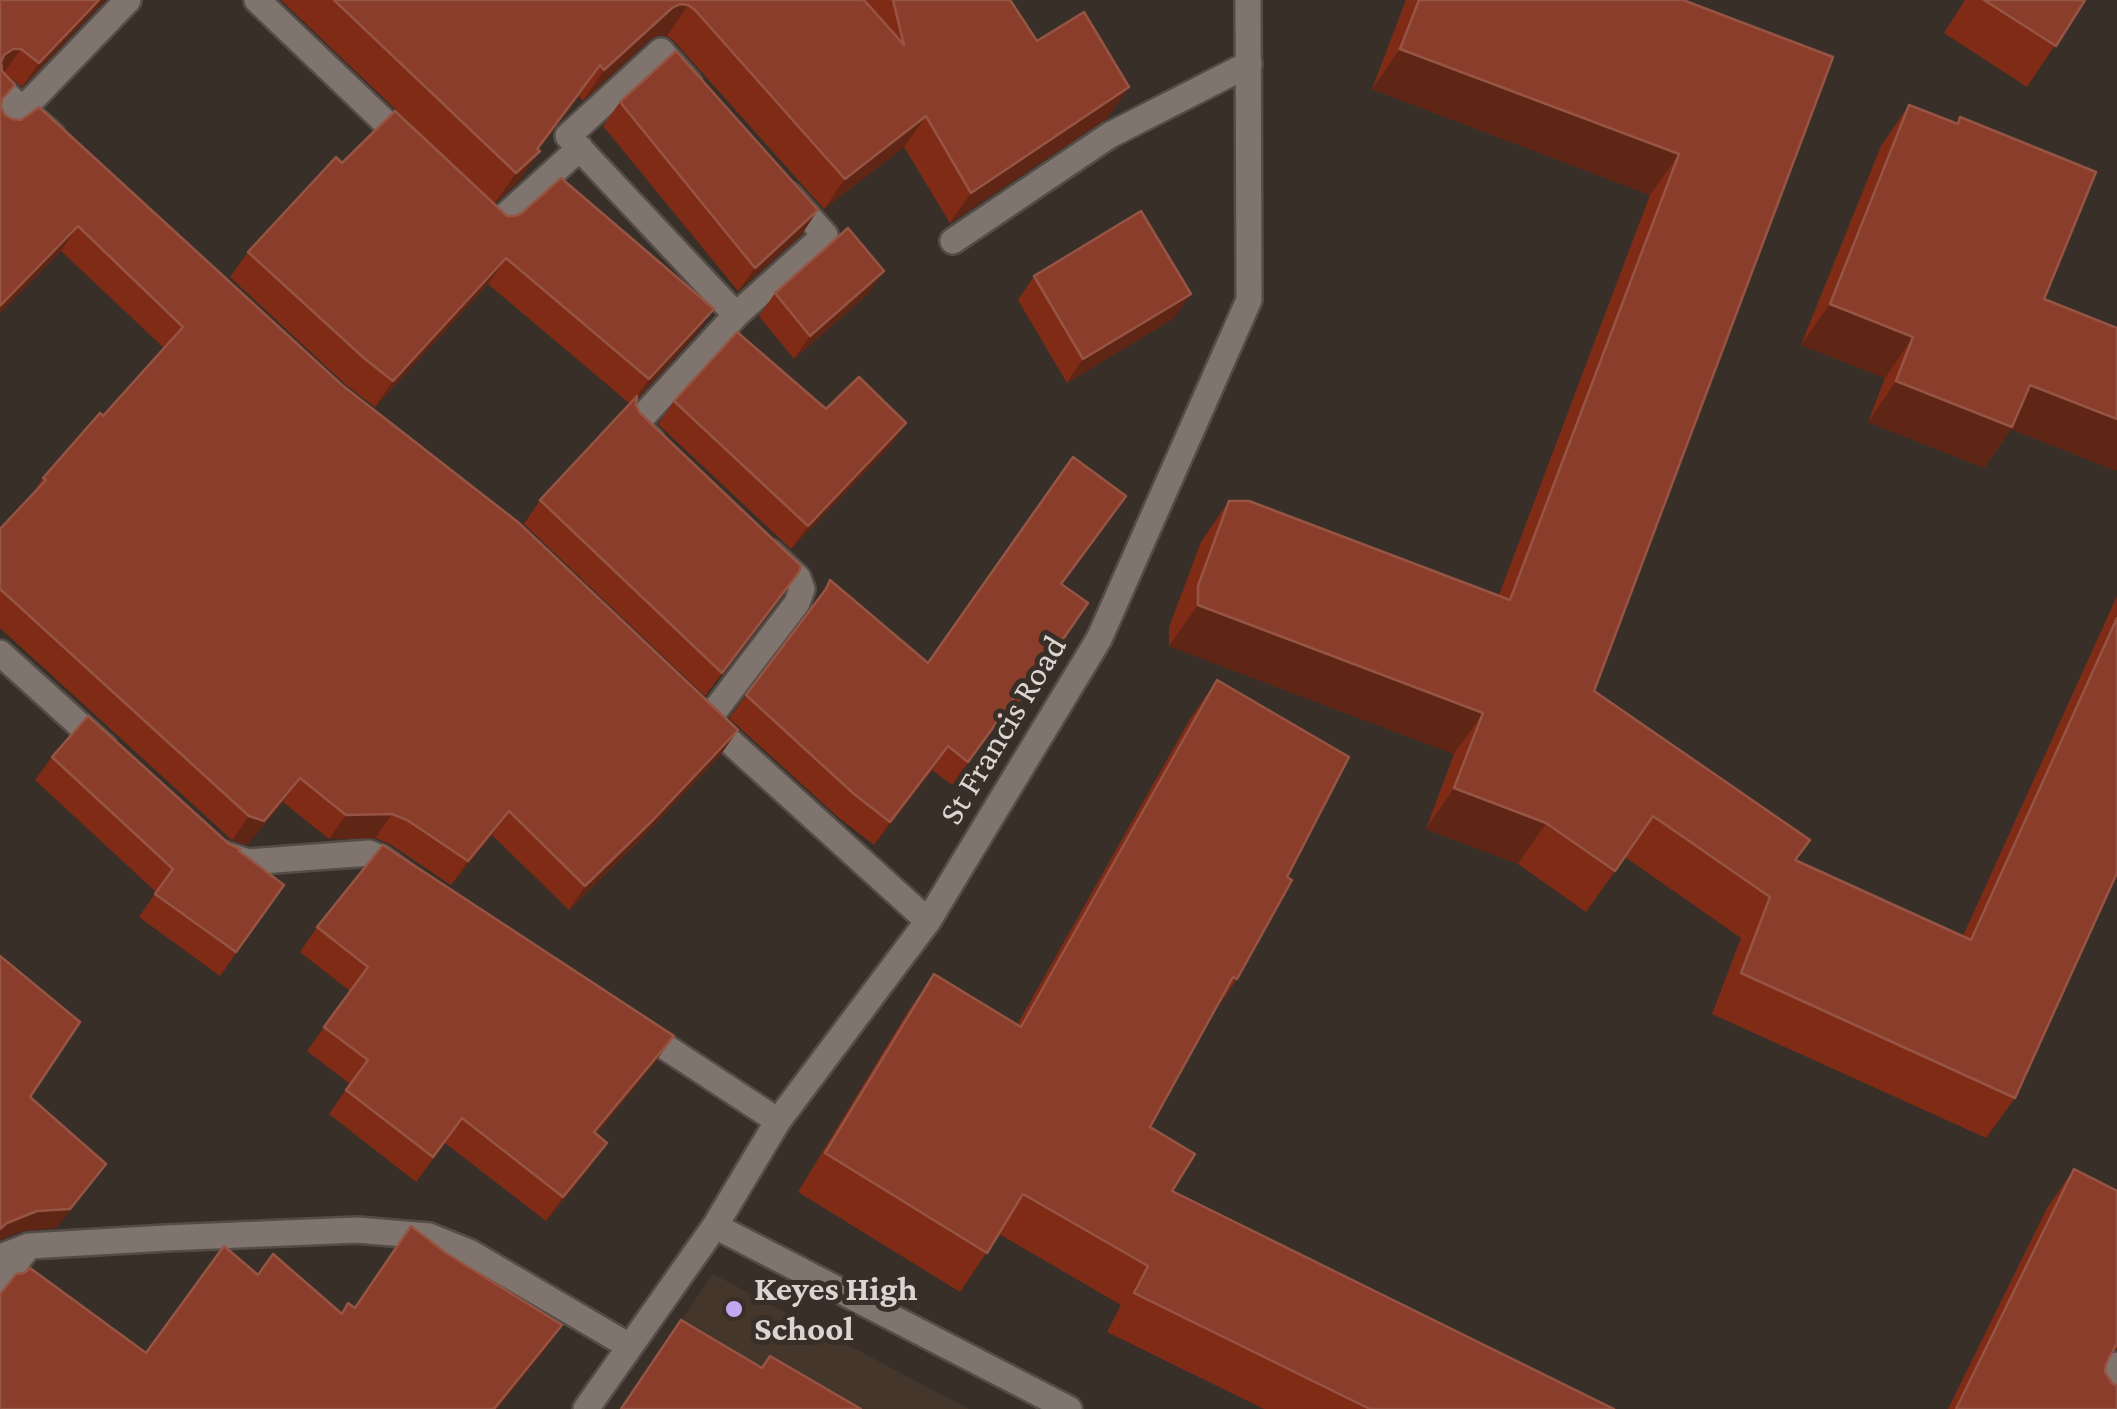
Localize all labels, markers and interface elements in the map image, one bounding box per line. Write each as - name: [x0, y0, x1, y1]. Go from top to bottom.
- street label: St Francis Road: [930, 628, 1076, 832]
- place label: Keyes High School: [754, 1268, 917, 1350]
- marker: Keyes High School: [723, 1298, 745, 1320]

